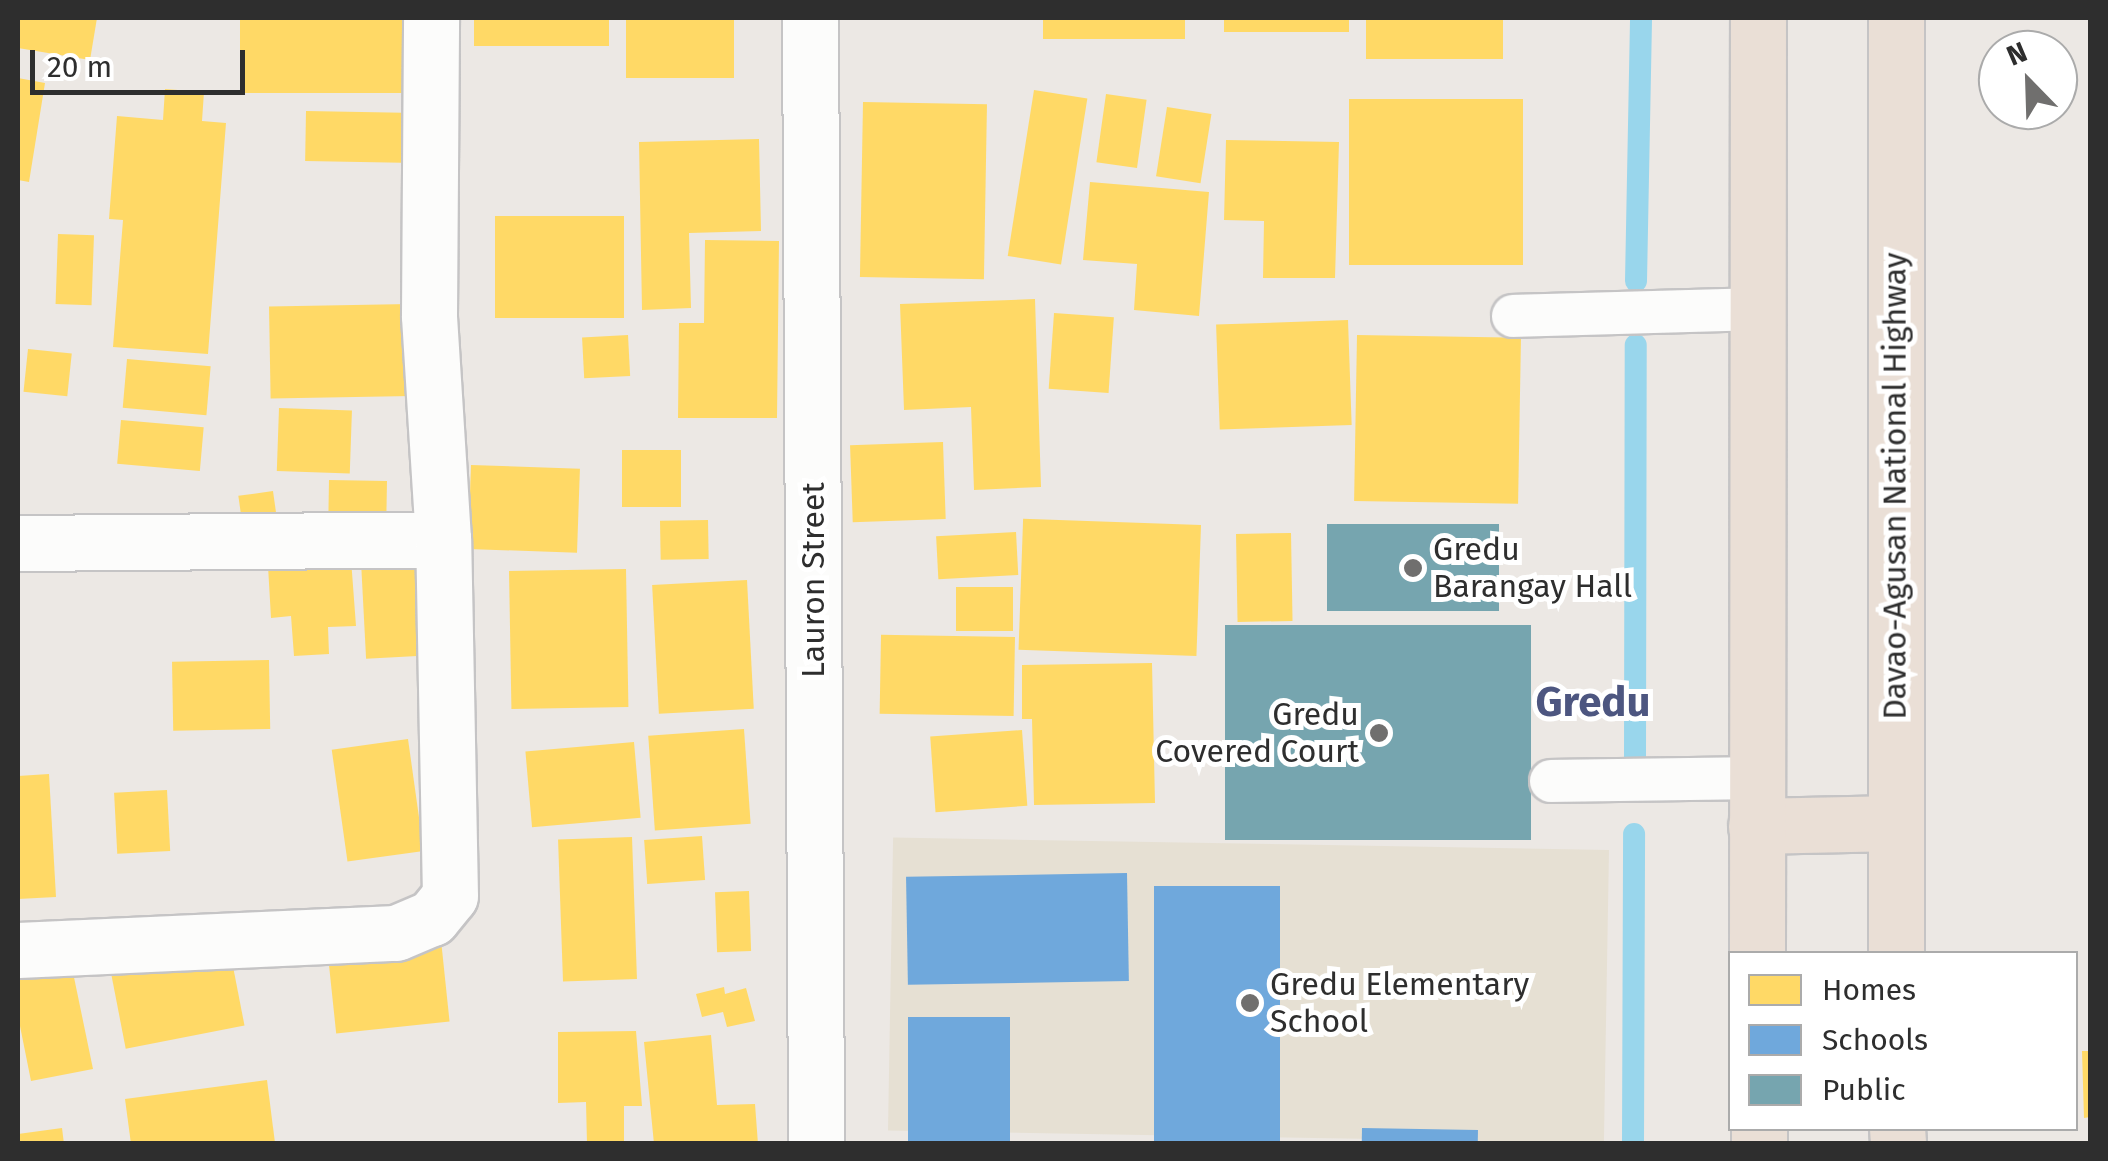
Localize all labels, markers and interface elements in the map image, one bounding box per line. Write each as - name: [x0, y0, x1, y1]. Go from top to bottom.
- scale bar: [35, 30, 250, 92]
- north arrow: [1978, 30, 2078, 130]
- text: N: [2002, 35, 2032, 73]
- text: 20 m: [47, 49, 112, 85]
- street label: Davao-Agusan National Highway: [1876, 252, 1914, 720]
- street label: Lauron Street: [794, 482, 832, 678]
- place label: Gredu Barangay Hall: [1433, 531, 1632, 606]
- marker: Gredu Barangay Hall: [1402, 557, 1424, 579]
- district label: Gredu: [1535, 677, 1651, 727]
- place label: Gredu Covered Court: [1155, 696, 1359, 771]
- marker: Gredu Covered Court: [1368, 722, 1390, 744]
- legend: [1728, 951, 2078, 1131]
- place label: Gredu Elementary School: [1270, 966, 1529, 1041]
- text: Homes: [1822, 972, 1916, 1008]
- marker: Gredu Elementary School: [1239, 992, 1261, 1014]
- text: Schools: [1822, 1022, 1928, 1058]
- text: Public: [1822, 1072, 1906, 1108]

